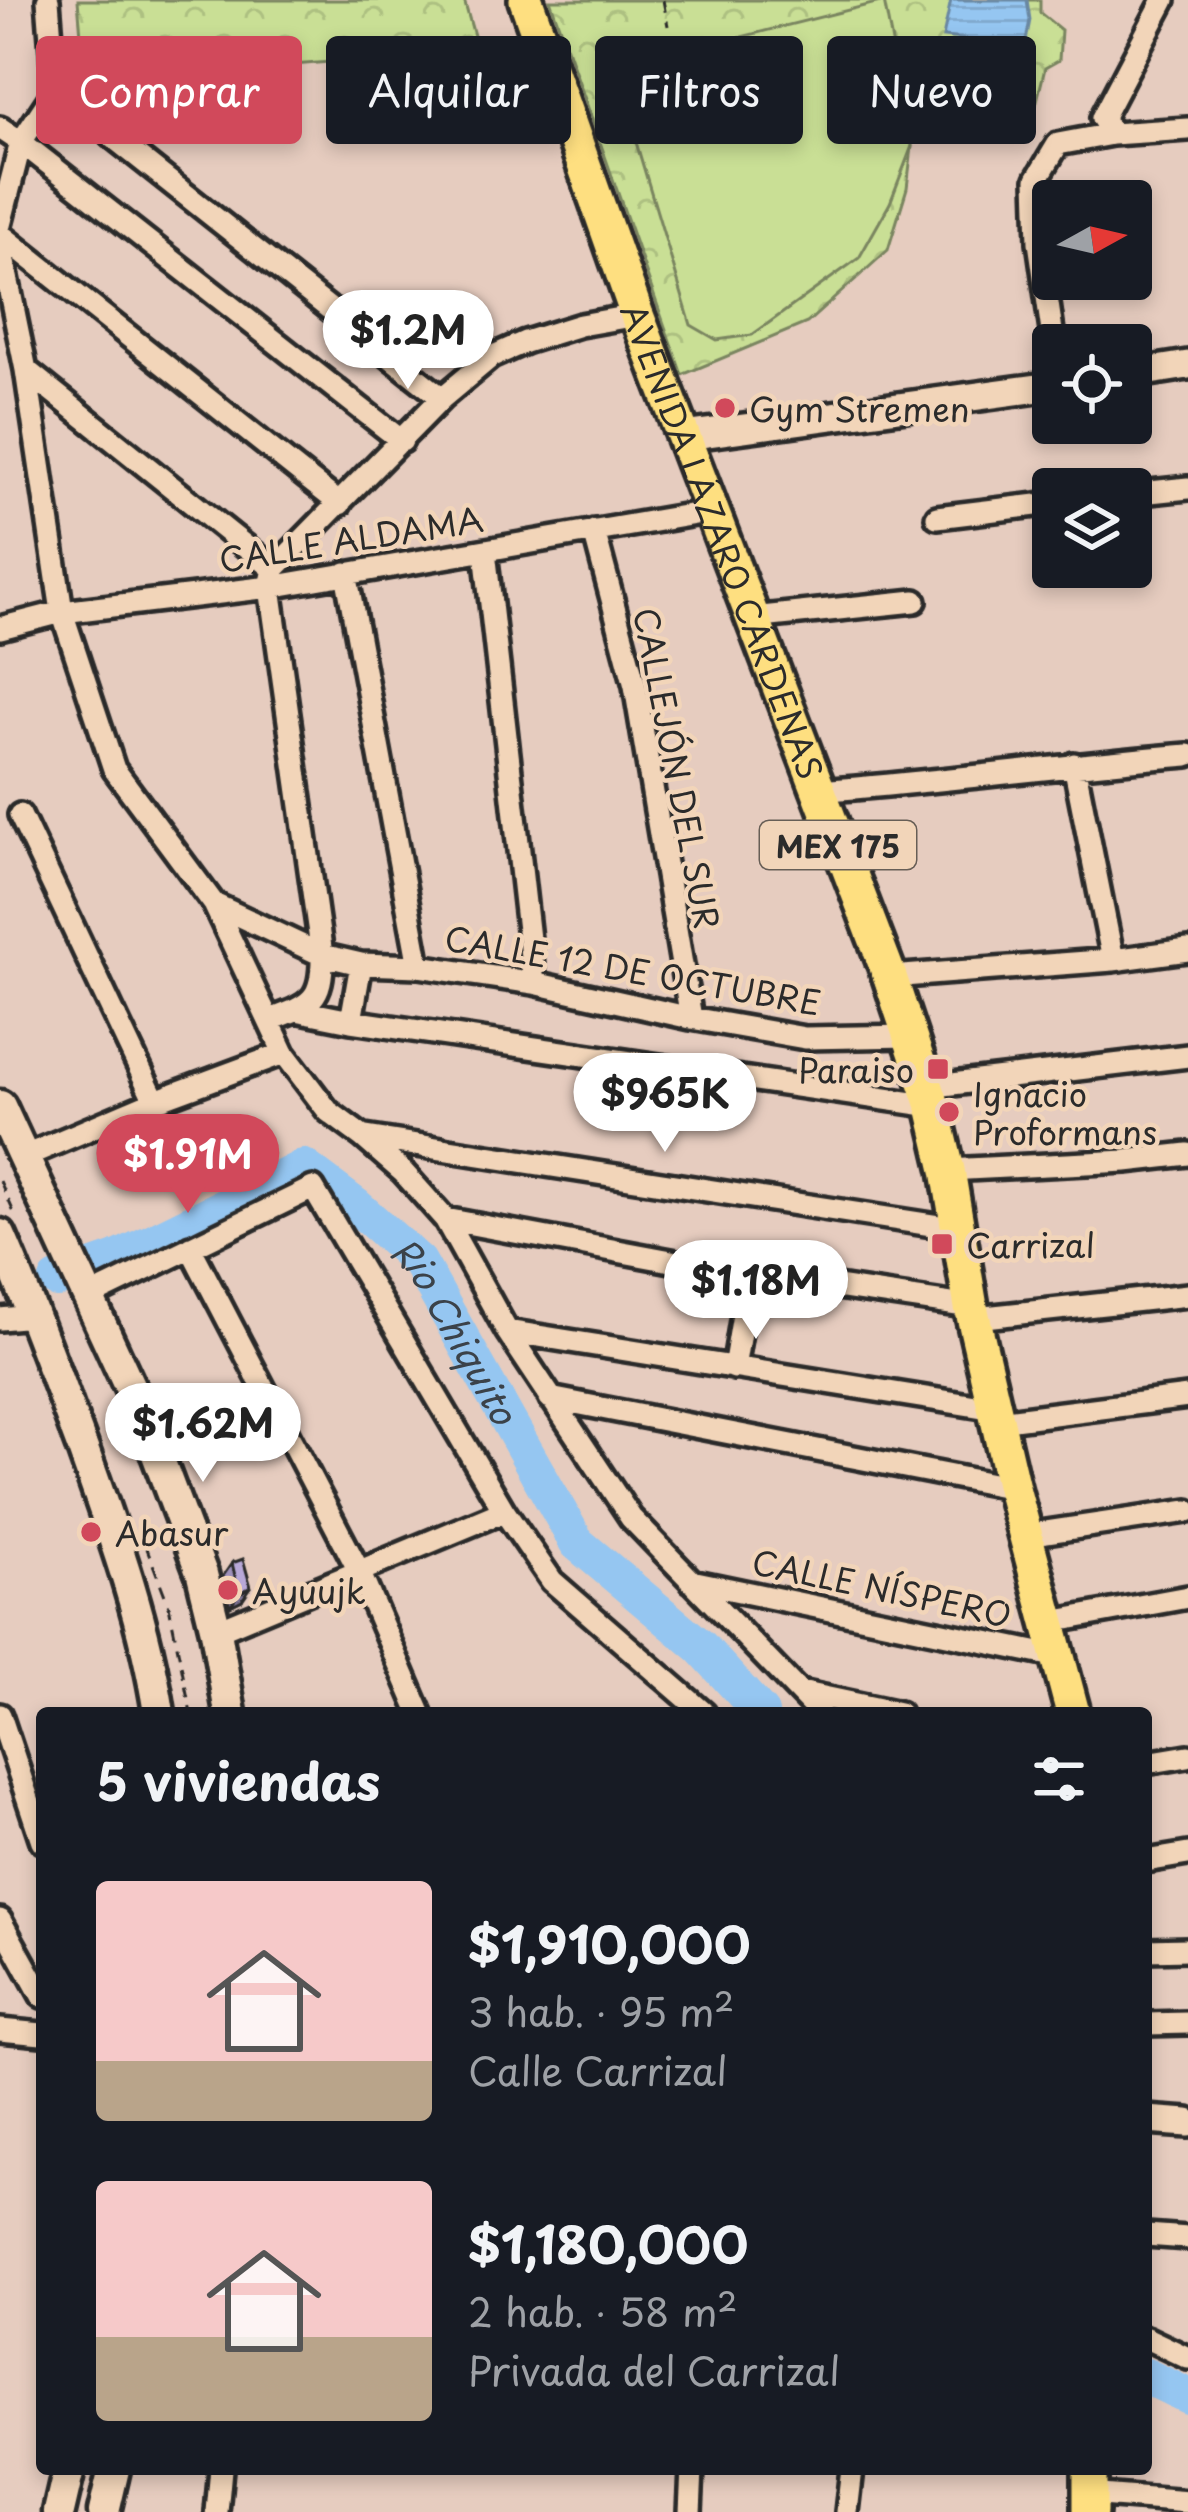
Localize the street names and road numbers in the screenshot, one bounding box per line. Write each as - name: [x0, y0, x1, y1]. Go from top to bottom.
- street label: AVENIDA LÁZARO CÁRDENAS: [610, 296, 837, 787]
- street label: CALLE ALDAMA: [215, 492, 487, 584]
- street label: CALLEJÓN DEL SUR: [622, 603, 734, 933]
- road number: MEX 175: [760, 821, 916, 869]
- street label: CALLE 12 DE OCTUBRE: [441, 911, 825, 1027]
- street label: CALLE NÍSPERO: [748, 1535, 1016, 1639]

